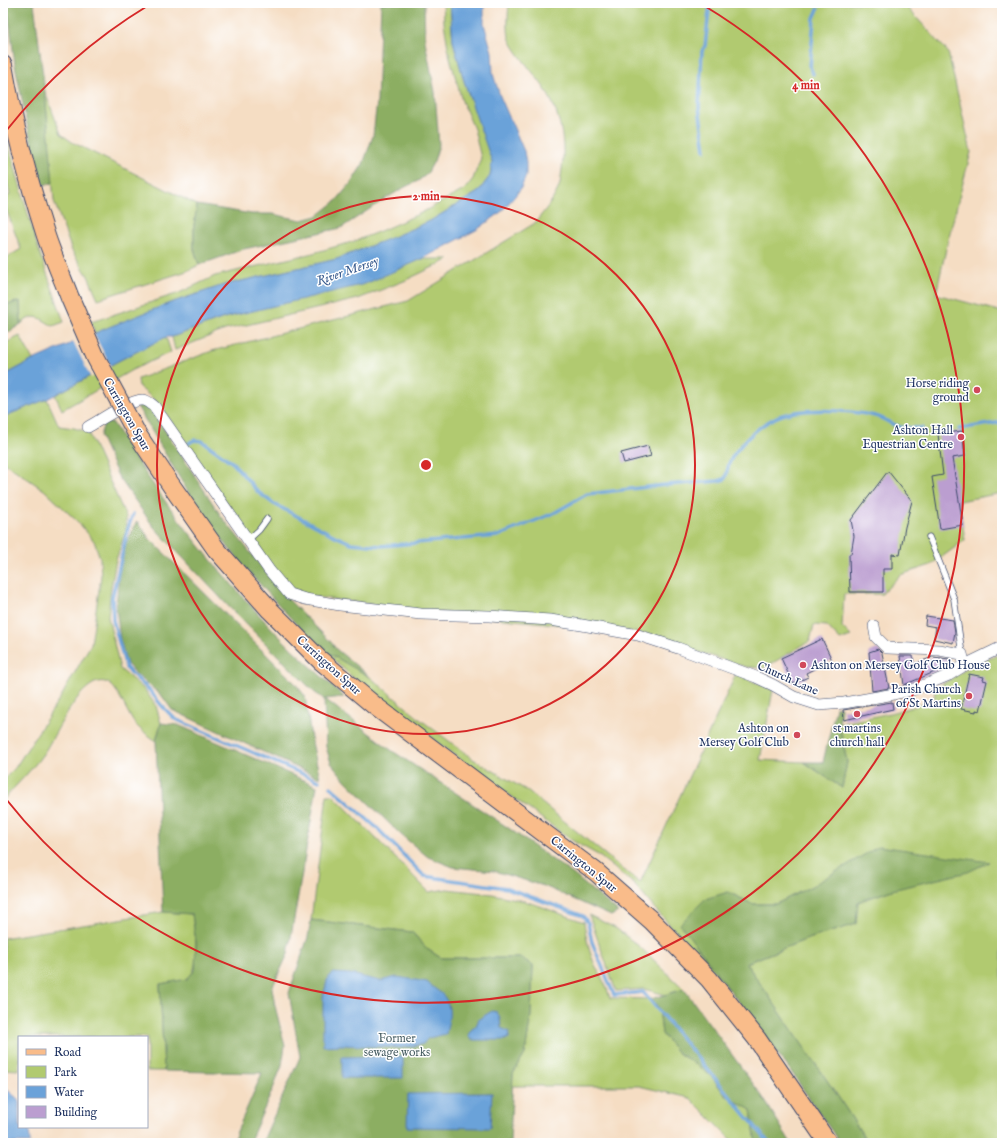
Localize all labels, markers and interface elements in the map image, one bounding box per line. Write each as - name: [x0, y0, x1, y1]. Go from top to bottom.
- text: 4 min: [792, 78, 820, 93]
- text: 2 min: [412, 189, 440, 204]
- water label: River Mersey: [314, 253, 381, 290]
- street label: Carrington Spur: [99, 375, 154, 454]
- place label: Horse riding ground: [906, 376, 970, 405]
- marker: Horse riding ground: [972, 385, 982, 395]
- place label: Ashton Hall Equestrian Centre: [862, 423, 954, 453]
- marker: Ashton Hall Equestrian Centre: [956, 432, 966, 442]
- centre of rings: [419, 458, 433, 472]
- street label: Carrington Spur: [293, 633, 364, 699]
- street label: Church Lane: [755, 658, 821, 699]
- place label: Ashton on Mersey Golf Club House: [810, 658, 990, 673]
- marker: Ashton on Mersey Golf Club House: [798, 660, 808, 670]
- place label: Parish Church of St Martins: [891, 682, 962, 711]
- marker: Parish Church of St Martins: [964, 691, 974, 701]
- marker: st martins church hall: [852, 709, 862, 719]
- place label: Ashton on Mersey Golf Club: [699, 721, 790, 750]
- place label: st martins church hall: [830, 721, 885, 750]
- marker: Ashton on Mersey Golf Club: [792, 730, 802, 740]
- street label: Carrington Spur: [547, 833, 621, 897]
- park label: Former sewage works: [364, 1031, 430, 1060]
- legend: [18, 1036, 148, 1128]
- text: Road: [54, 1045, 82, 1060]
- text: Park: [54, 1065, 77, 1080]
- text: Water: [54, 1085, 85, 1100]
- text: Building: [54, 1105, 98, 1120]

